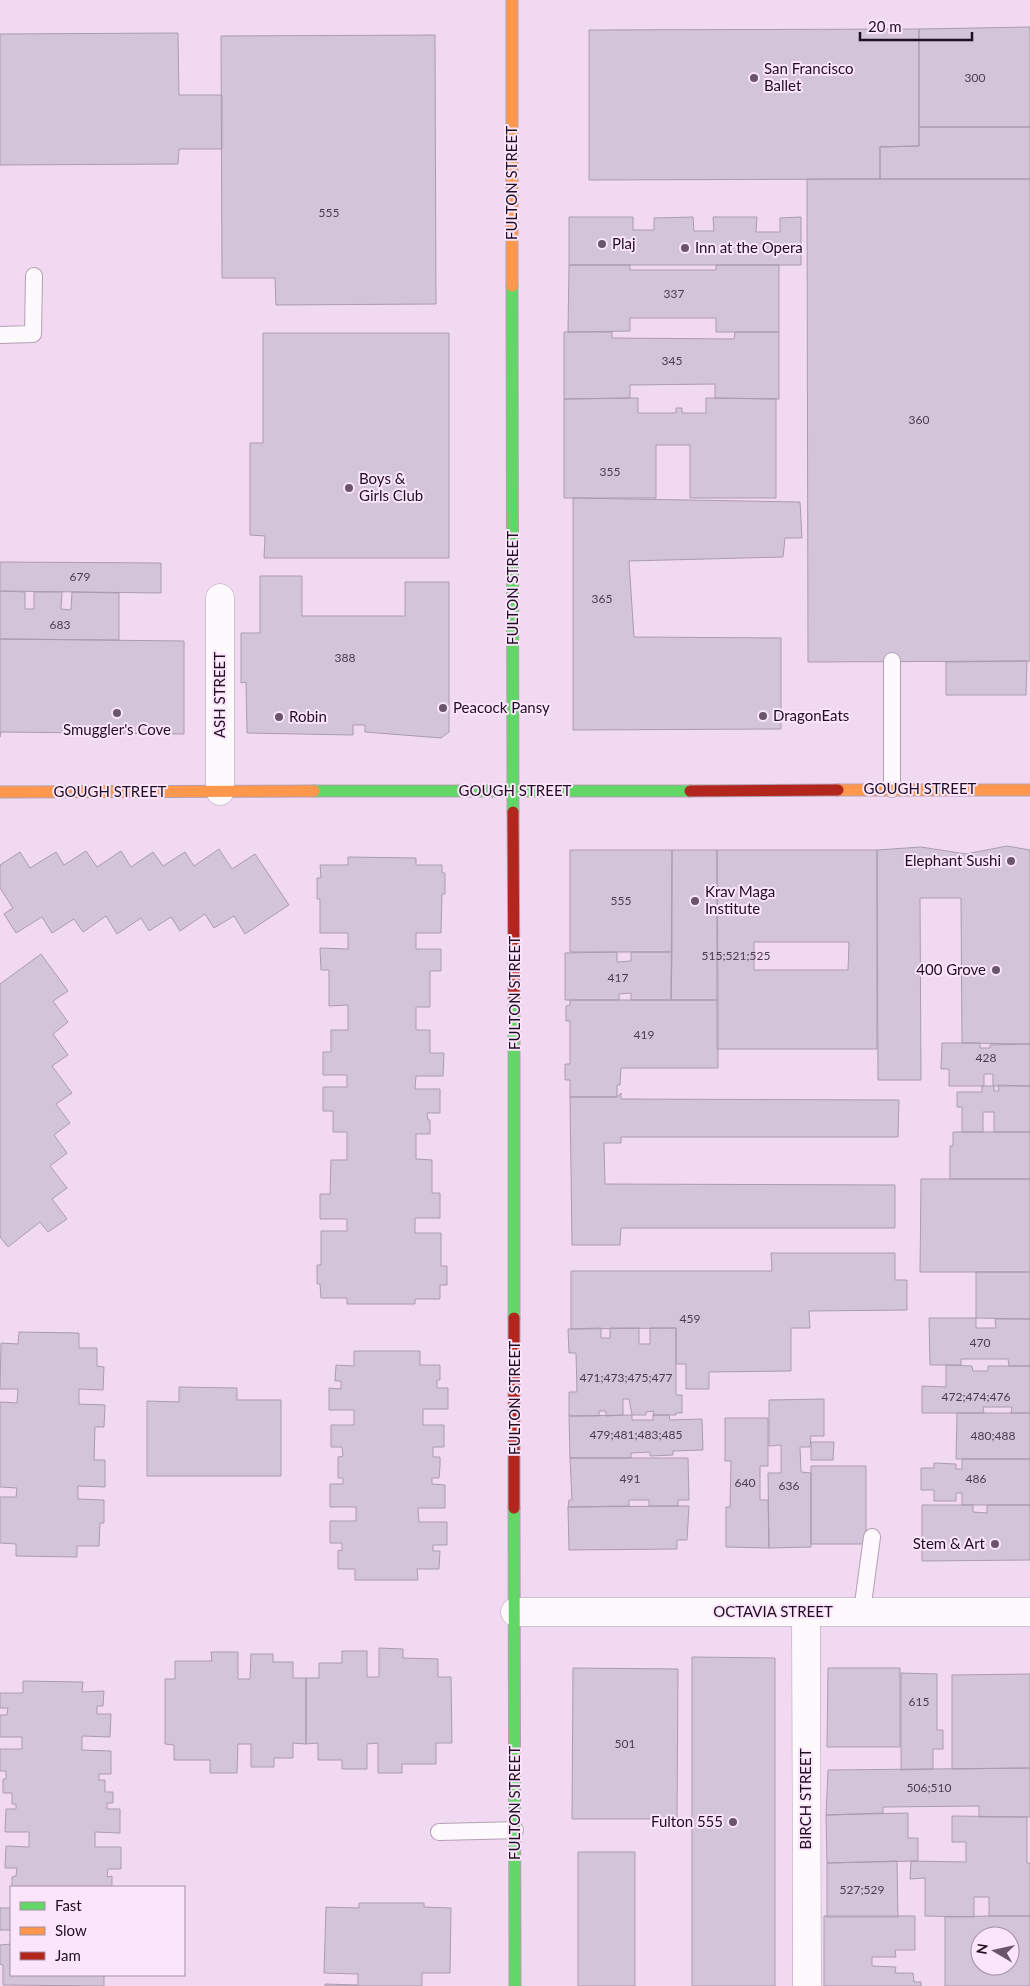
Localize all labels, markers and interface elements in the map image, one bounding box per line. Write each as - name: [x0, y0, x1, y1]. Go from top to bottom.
- scale bar: [860, 10, 972, 42]
- text: 20 m: [868, 17, 902, 35]
- place label: San Francisco Ballet: [764, 59, 854, 94]
- house number: 300: [965, 70, 985, 85]
- marker: San Francisco Ballet: [748, 72, 760, 84]
- street label: FULTON STREET: [502, 126, 520, 240]
- house number: 555: [319, 205, 339, 220]
- place label: Plaj: [612, 234, 636, 252]
- marker: Plaj: [596, 238, 608, 250]
- place label: Inn at the Opera: [695, 238, 803, 256]
- marker: Inn at the Opera: [679, 242, 691, 254]
- house number: 337: [664, 286, 684, 301]
- house number: 345: [662, 353, 682, 368]
- house number: 360: [909, 412, 929, 427]
- house number: 355: [600, 464, 620, 479]
- place label: Boys & Girls Club: [359, 469, 423, 504]
- marker: Boys & Girls Club: [343, 482, 355, 494]
- street label: FULTON STREET: [503, 531, 521, 645]
- house number: 679: [70, 569, 90, 584]
- house number: 365: [592, 591, 612, 606]
- house number: 683: [50, 617, 70, 632]
- house number: 388: [335, 650, 355, 665]
- street label: ASH STREET: [210, 652, 228, 738]
- place label: Peacock Pansy: [453, 698, 550, 716]
- marker: Peacock Pansy: [437, 702, 449, 714]
- place label: DragonEats: [773, 706, 849, 724]
- marker: Smuggler's Cove: [111, 707, 123, 719]
- place label: Robin: [289, 707, 327, 725]
- marker: DragonEats: [757, 710, 769, 722]
- marker: Robin: [273, 711, 285, 723]
- place label: Smuggler's Cove: [63, 720, 171, 738]
- street label: GOUGH STREET: [864, 779, 977, 797]
- street label: GOUGH STREET: [459, 781, 572, 799]
- street label: GOUGH STREET: [54, 782, 167, 800]
- place label: Elephant Sushi: [904, 851, 1001, 869]
- marker: Elephant Sushi: [1005, 855, 1017, 867]
- place label: Krav Maga Institute: [705, 882, 775, 917]
- house number: 555: [611, 893, 631, 908]
- marker: Krav Maga Institute: [689, 895, 701, 907]
- street label: FULTON STREET: [505, 936, 523, 1050]
- house number: 515;521;525: [702, 948, 770, 963]
- place label: 400 Grove: [916, 960, 986, 978]
- marker: 400 Grove: [990, 964, 1002, 976]
- house number: 417: [608, 970, 628, 985]
- house number: 419: [634, 1027, 654, 1042]
- house number: 428: [976, 1050, 996, 1065]
- house number: 459: [680, 1311, 700, 1326]
- house number: 470: [970, 1335, 990, 1350]
- street label: FULTON STREET: [505, 1341, 523, 1455]
- house number: 471;473;475;477: [580, 1370, 673, 1385]
- house number: 472;474;476: [942, 1389, 1010, 1404]
- house number: 479;481;483;485: [590, 1427, 683, 1442]
- house number: 480;488: [971, 1428, 1015, 1443]
- house number: 491: [620, 1471, 640, 1486]
- house number: 486: [966, 1471, 986, 1486]
- house number: 640: [735, 1475, 755, 1490]
- house number: 636: [779, 1478, 799, 1493]
- place label: Stem & Art: [913, 1534, 986, 1552]
- marker: Stem & Art: [989, 1538, 1001, 1550]
- street label: OCTAVIA STREET: [713, 1602, 833, 1620]
- house number: 615: [909, 1694, 929, 1709]
- house number: 501: [615, 1736, 635, 1751]
- street label: FULTON STREET: [505, 1746, 523, 1860]
- street label: BIRCH STREET: [796, 1748, 814, 1850]
- house number: 506;510: [907, 1780, 951, 1795]
- place label: Fulton 555: [651, 1812, 723, 1830]
- marker: Fulton 555: [727, 1816, 739, 1828]
- house number: 527;529: [840, 1882, 884, 1897]
- legend: [10, 1886, 185, 1976]
- text: Fast: [55, 1896, 82, 1914]
- text: Slow: [55, 1921, 87, 1939]
- north arrow: [970, 1926, 1020, 1976]
- text: N: [972, 1942, 991, 1956]
- text: Jam: [55, 1946, 81, 1964]

